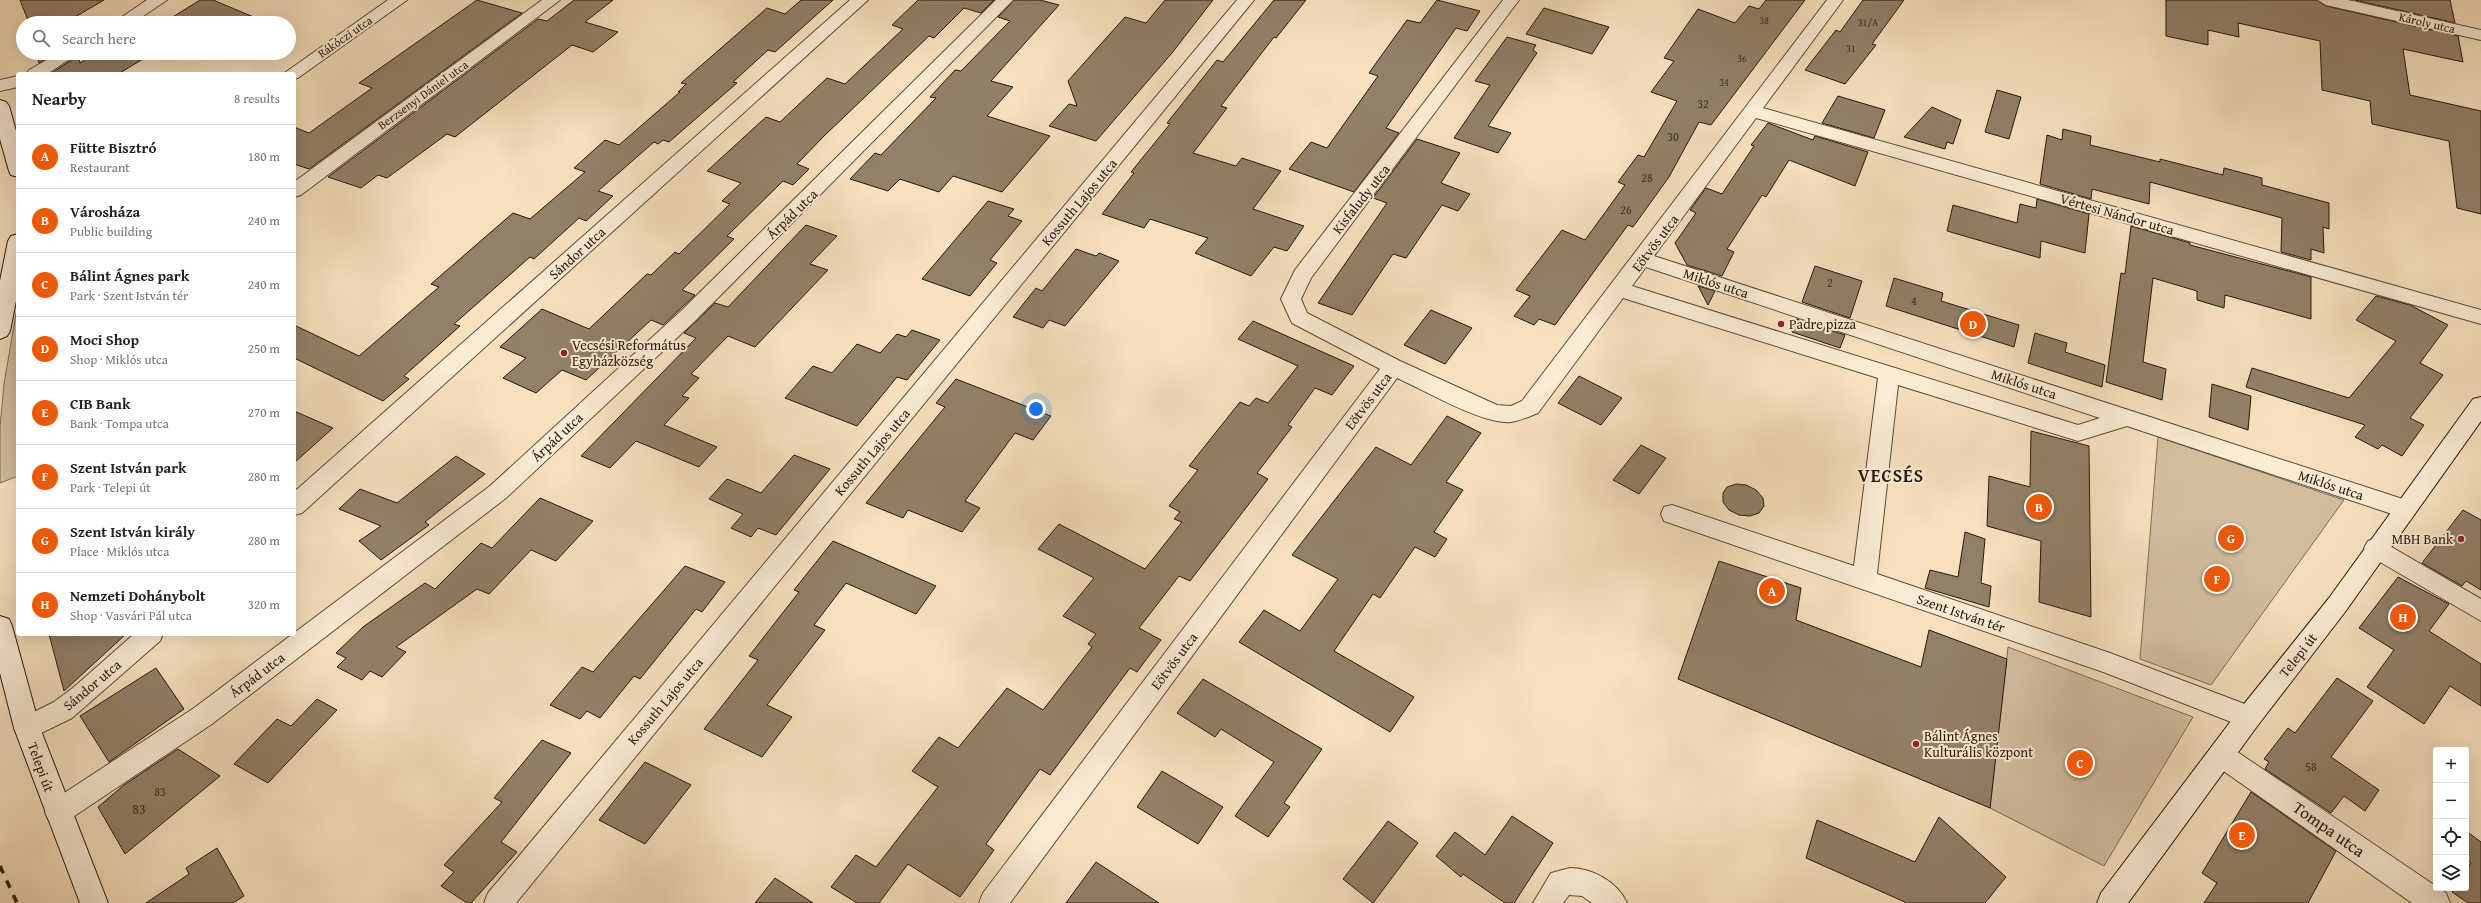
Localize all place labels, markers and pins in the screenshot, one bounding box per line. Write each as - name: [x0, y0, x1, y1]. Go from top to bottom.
- pin: D: [1960, 309, 1986, 339]
- place label: Padre pizza: [1789, 314, 1857, 334]
- marker: Padre pizza: [1776, 319, 1786, 329]
- place label: Vecsési Református Egyházközség: [572, 335, 686, 371]
- marker: Vecsési Református Egyházközség: [559, 348, 569, 358]
- pin: B: [2026, 492, 2052, 522]
- pin: G: [2218, 523, 2244, 553]
- place label: MBH Bank: [2392, 529, 2454, 549]
- marker: MBH Bank: [2456, 534, 2466, 544]
- pin: F: [2204, 564, 2230, 594]
- pin: A: [1759, 576, 1785, 606]
- pin: H: [2390, 602, 2416, 632]
- place label: Bálint Ágnes Kulturális központ: [1924, 726, 2033, 762]
- marker: Bálint Ágnes Kulturális központ: [1911, 739, 1921, 749]
- pin: C: [2067, 748, 2093, 778]
- pin: E: [2229, 820, 2255, 850]

